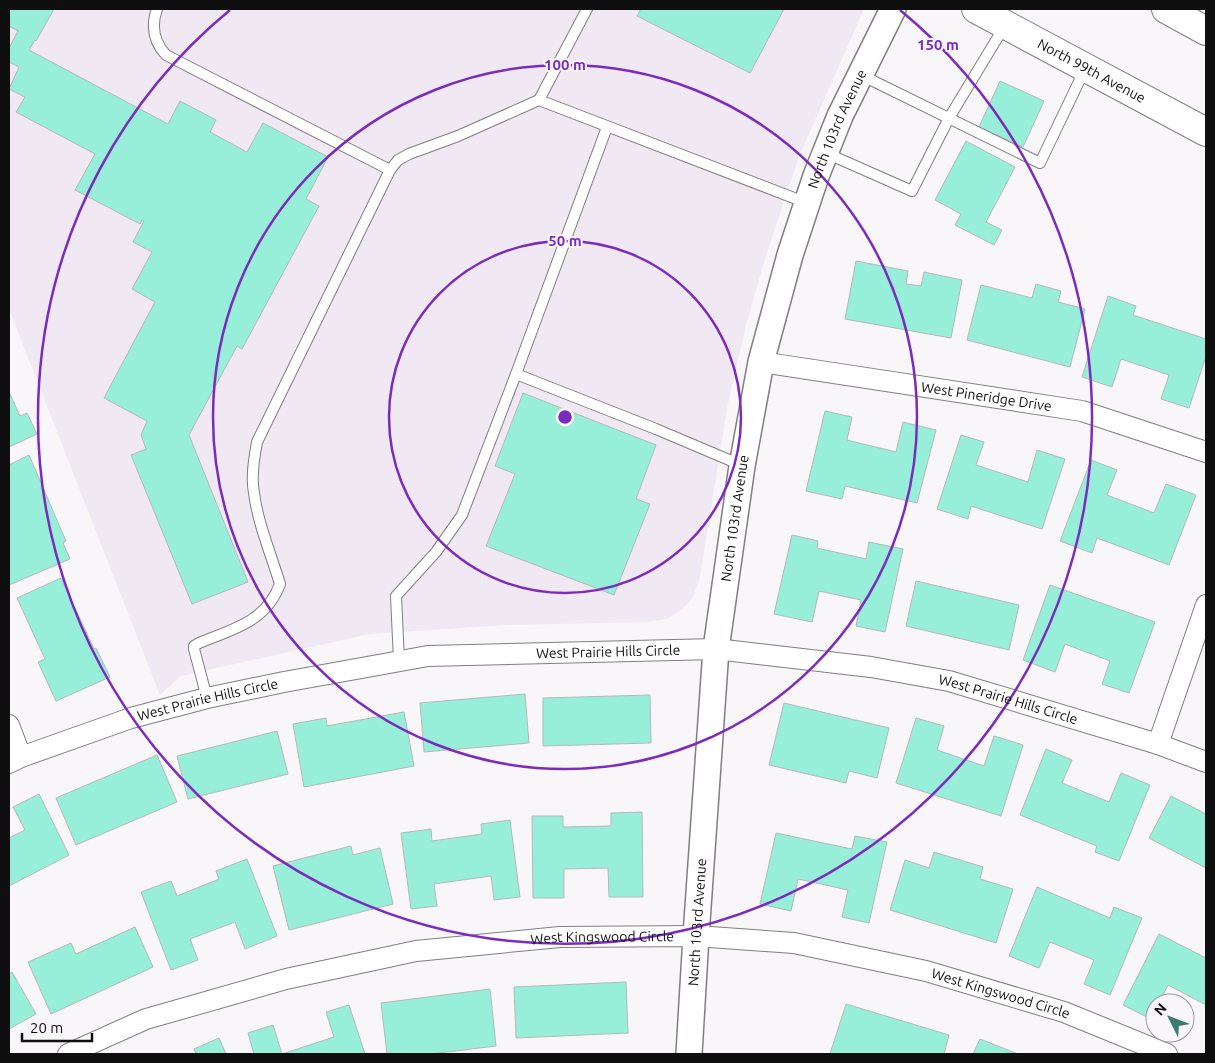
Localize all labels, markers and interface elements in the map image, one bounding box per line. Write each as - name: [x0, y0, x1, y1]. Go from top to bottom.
- street label: North 99th Avenue: [1035, 35, 1148, 106]
- text: 150 m: [917, 36, 959, 53]
- text: 100 m: [544, 56, 586, 73]
- street label: North 103rd Avenue: [805, 67, 870, 190]
- text: 50 m: [548, 232, 582, 249]
- street label: West Pineridge Drive: [920, 379, 1053, 414]
- centre of rings: [556, 408, 574, 426]
- street label: North 103rd Avenue: [718, 454, 752, 583]
- street label: West Prairie Hills Circle: [536, 642, 681, 661]
- street label: West Prairie Hills Circle: [938, 671, 1080, 727]
- street label: West Prairie Hills Circle: [135, 675, 280, 724]
- street label: North 103rd Avenue: [685, 858, 709, 987]
- street label: West Kingswood Circle: [530, 928, 674, 948]
- street label: West Kingswood Circle: [930, 965, 1072, 1022]
- north arrow: [1145, 993, 1195, 1043]
- text: N: [1151, 1000, 1170, 1019]
- scale bar: [22, 1010, 92, 1042]
- text: 20 m: [30, 1019, 63, 1036]

